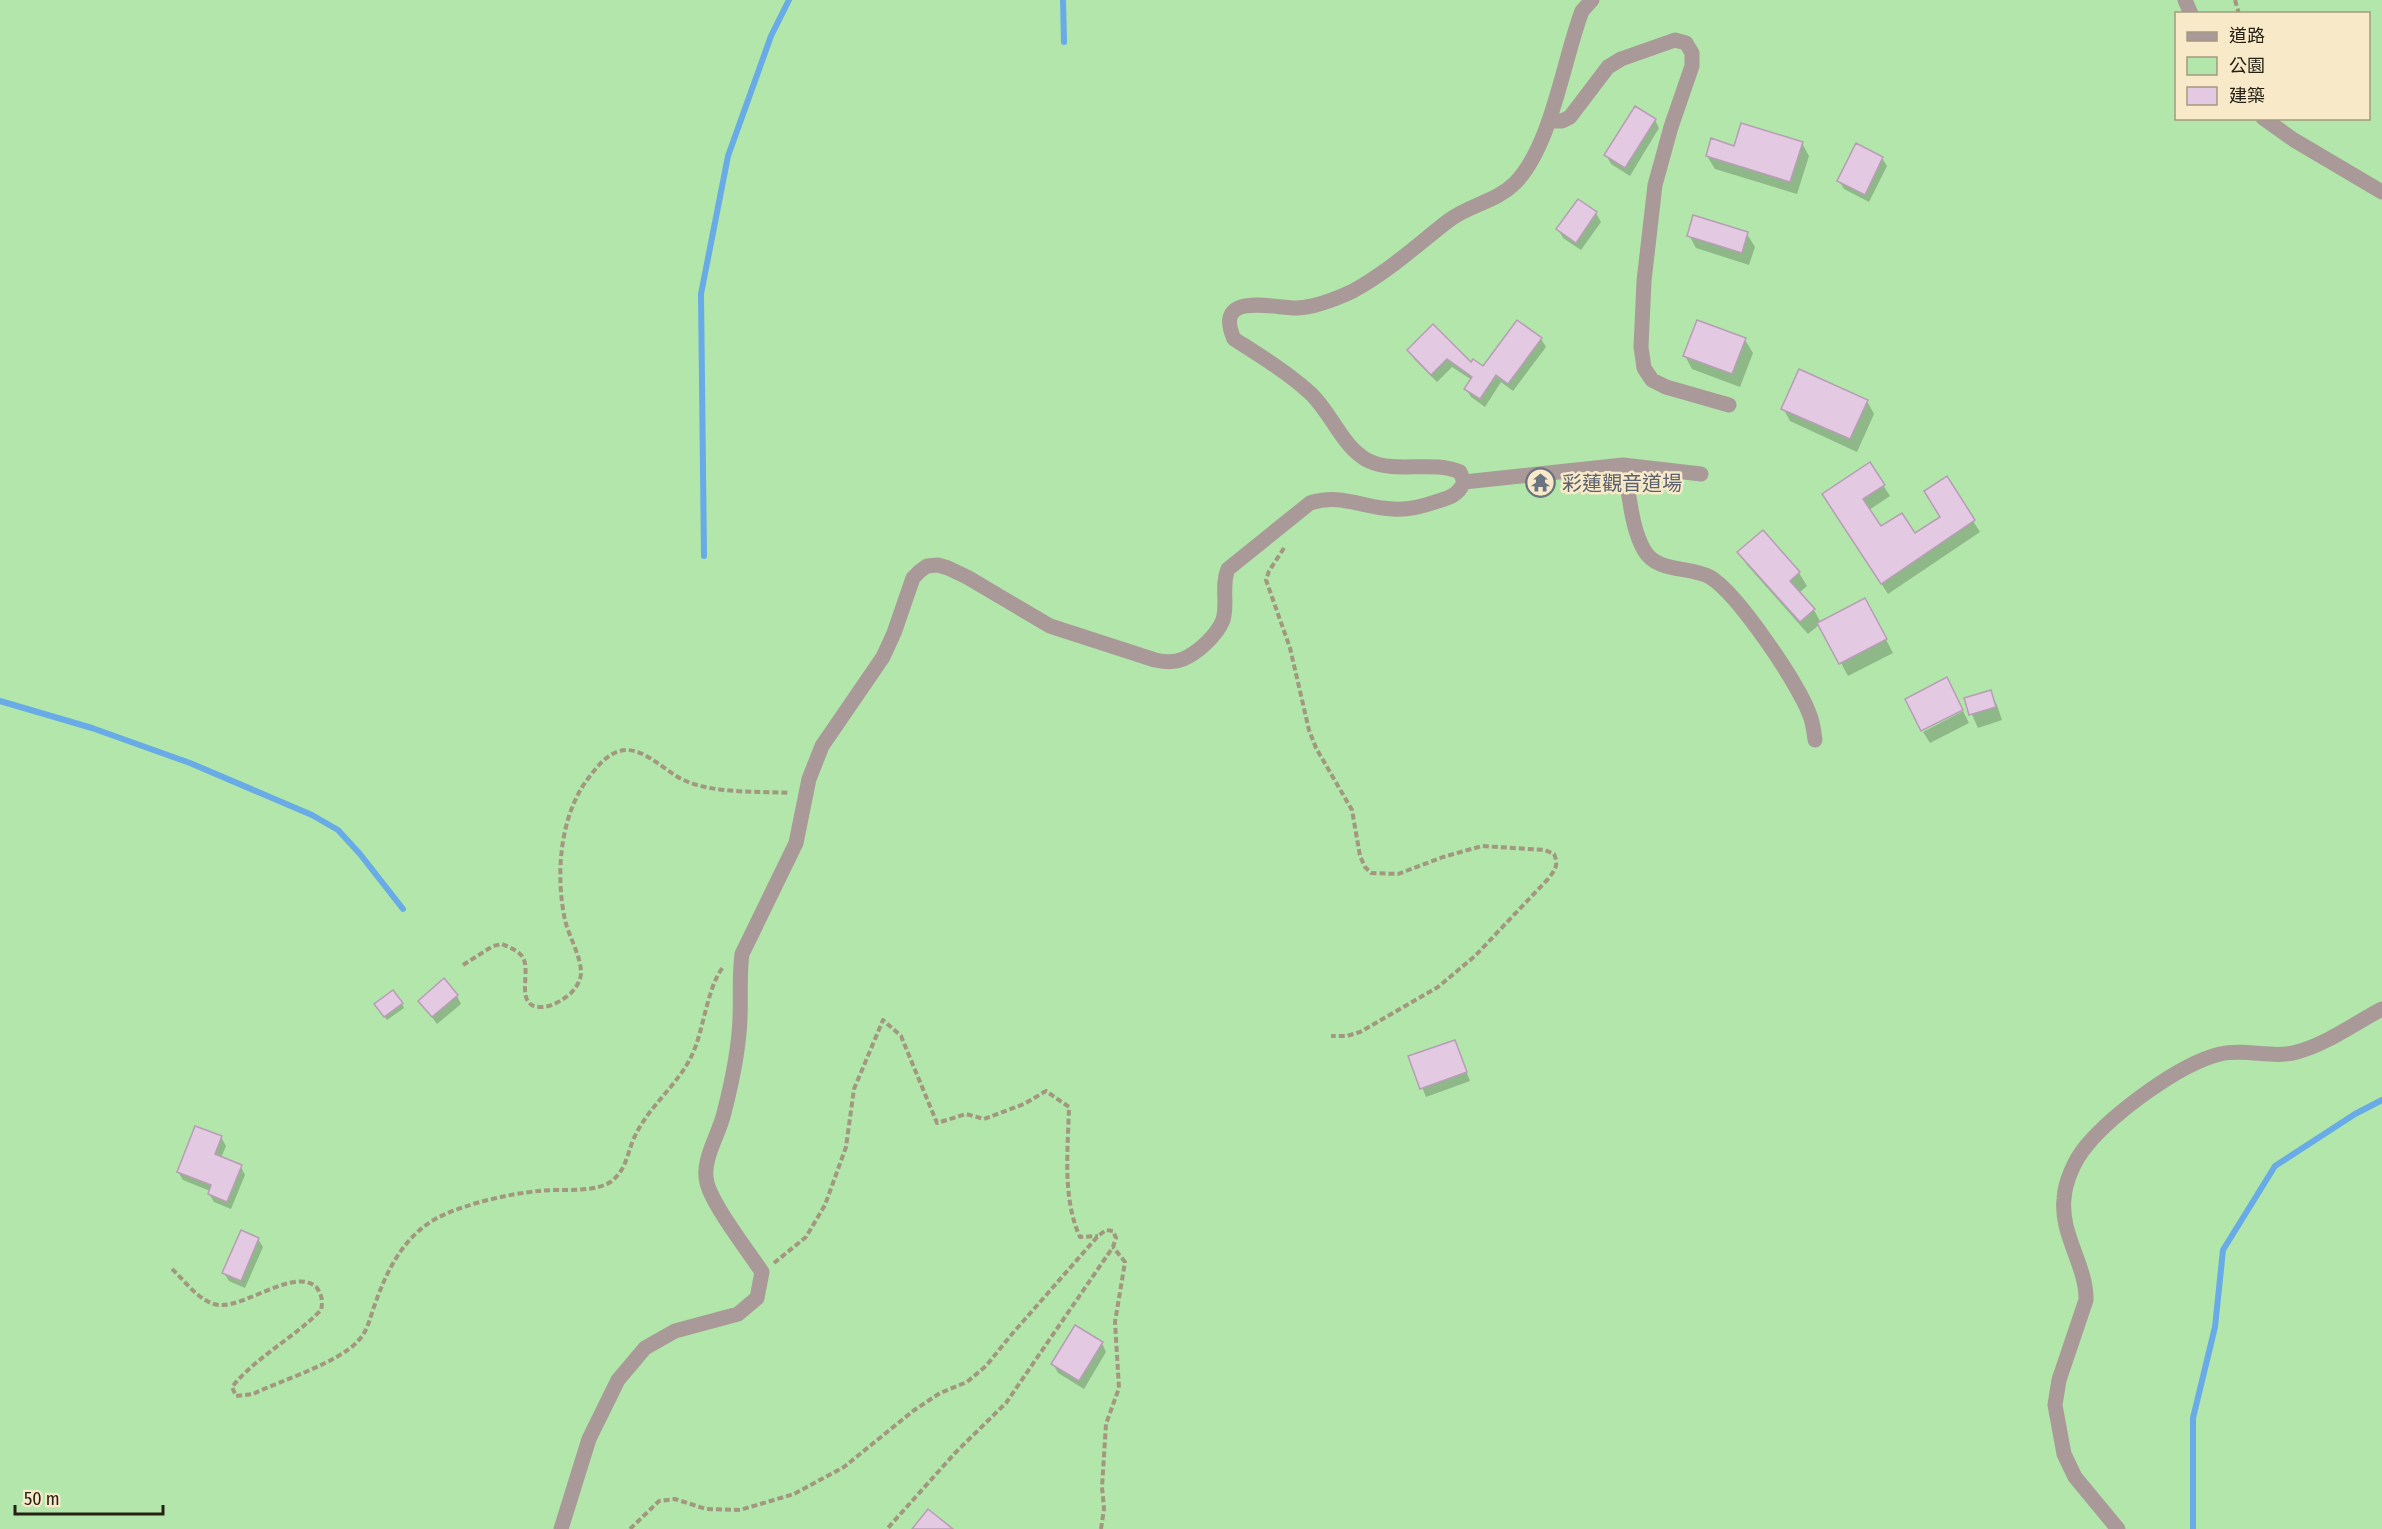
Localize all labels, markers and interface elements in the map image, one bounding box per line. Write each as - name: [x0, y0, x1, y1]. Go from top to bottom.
- legend: [2175, 12, 2370, 120]
- text: 道路: [2229, 25, 2265, 47]
- text: 公園: [2229, 55, 2265, 77]
- text: 建築: [2229, 85, 2265, 107]
- temple icon: 彩蓮觀音道場: [1525, 467, 1557, 499]
- place label: 彩蓮觀音道場: [1562, 471, 1682, 495]
- scale bar: [15, 1478, 164, 1516]
- text: 50 m: [24, 1488, 60, 1510]

